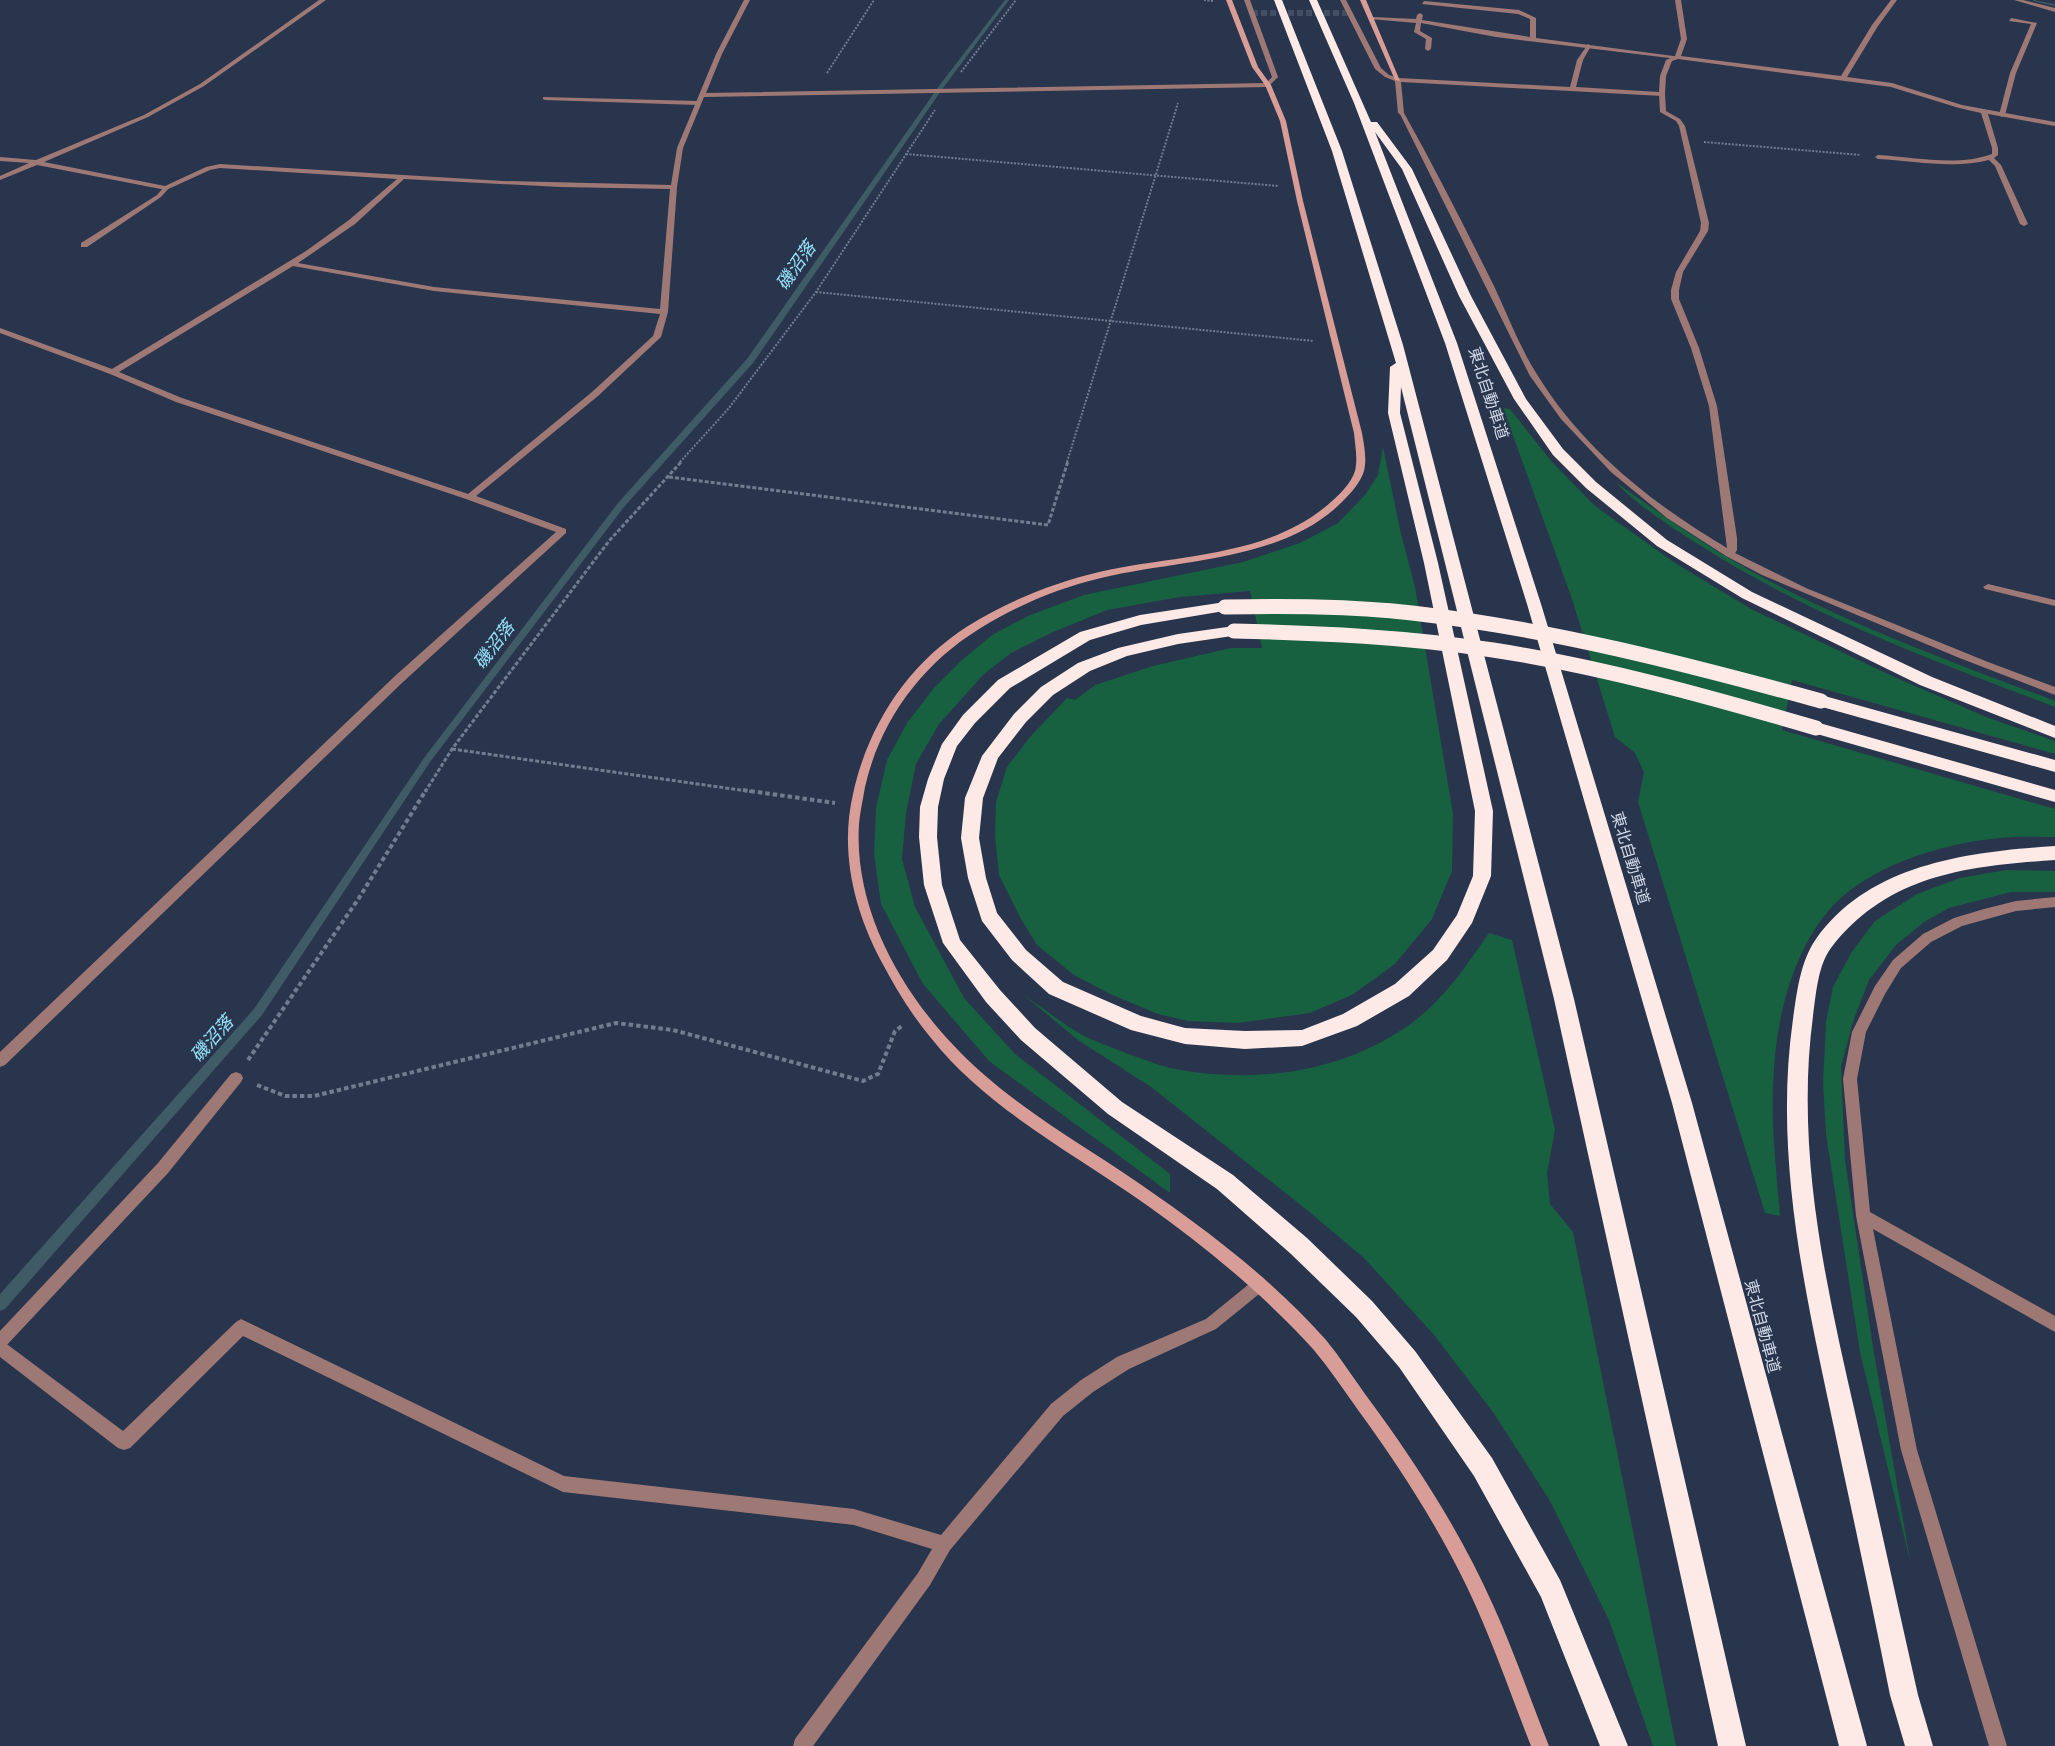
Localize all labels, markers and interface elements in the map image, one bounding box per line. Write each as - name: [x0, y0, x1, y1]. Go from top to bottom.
- water label: 磯沼落: [772, 235, 822, 294]
- street label: 東北自動車道: [1465, 345, 1512, 442]
- water label: 磯沼落: [469, 614, 521, 673]
- street label: 東北自動車道: [1607, 809, 1654, 907]
- water label: 磯沼落: [186, 1009, 240, 1067]
- street label: 東北自動車道: [1741, 1277, 1784, 1375]

